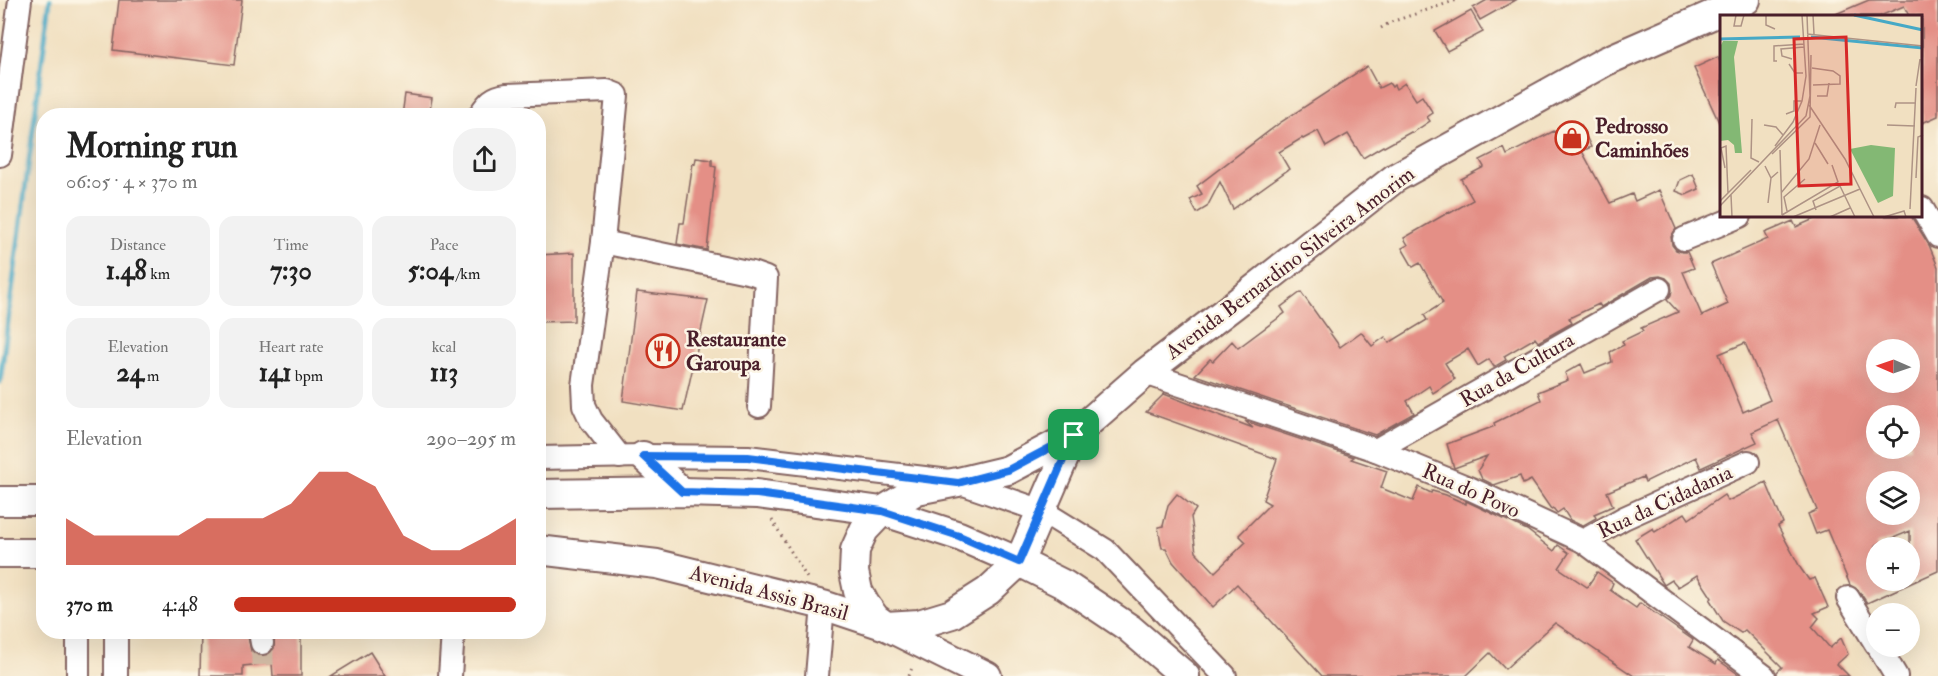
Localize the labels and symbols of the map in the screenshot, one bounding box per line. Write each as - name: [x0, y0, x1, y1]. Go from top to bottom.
- inset map: [1720, 15, 1923, 218]
- place label: Pedrosso Caminhões: [1595, 113, 1689, 164]
- shop icon: Pedrosso Caminhões: [1554, 120, 1590, 156]
- street label: Avenida Bernardino Silveira Amorim: [1159, 160, 1420, 366]
- place label: Restaurante Garoupa: [686, 326, 786, 377]
- street label: Rua da Cultura: [1455, 326, 1579, 414]
- restaurant icon: Restaurante Garoupa: [645, 333, 681, 369]
- north arrow: [1866, 339, 1920, 393]
- pin: [1048, 409, 1099, 460]
- street label: Rua do Povo: [1418, 457, 1524, 525]
- street label: Rua da Cidadania: [1593, 459, 1737, 545]
- street label: Avenida Assis Brasil: [686, 559, 852, 627]

